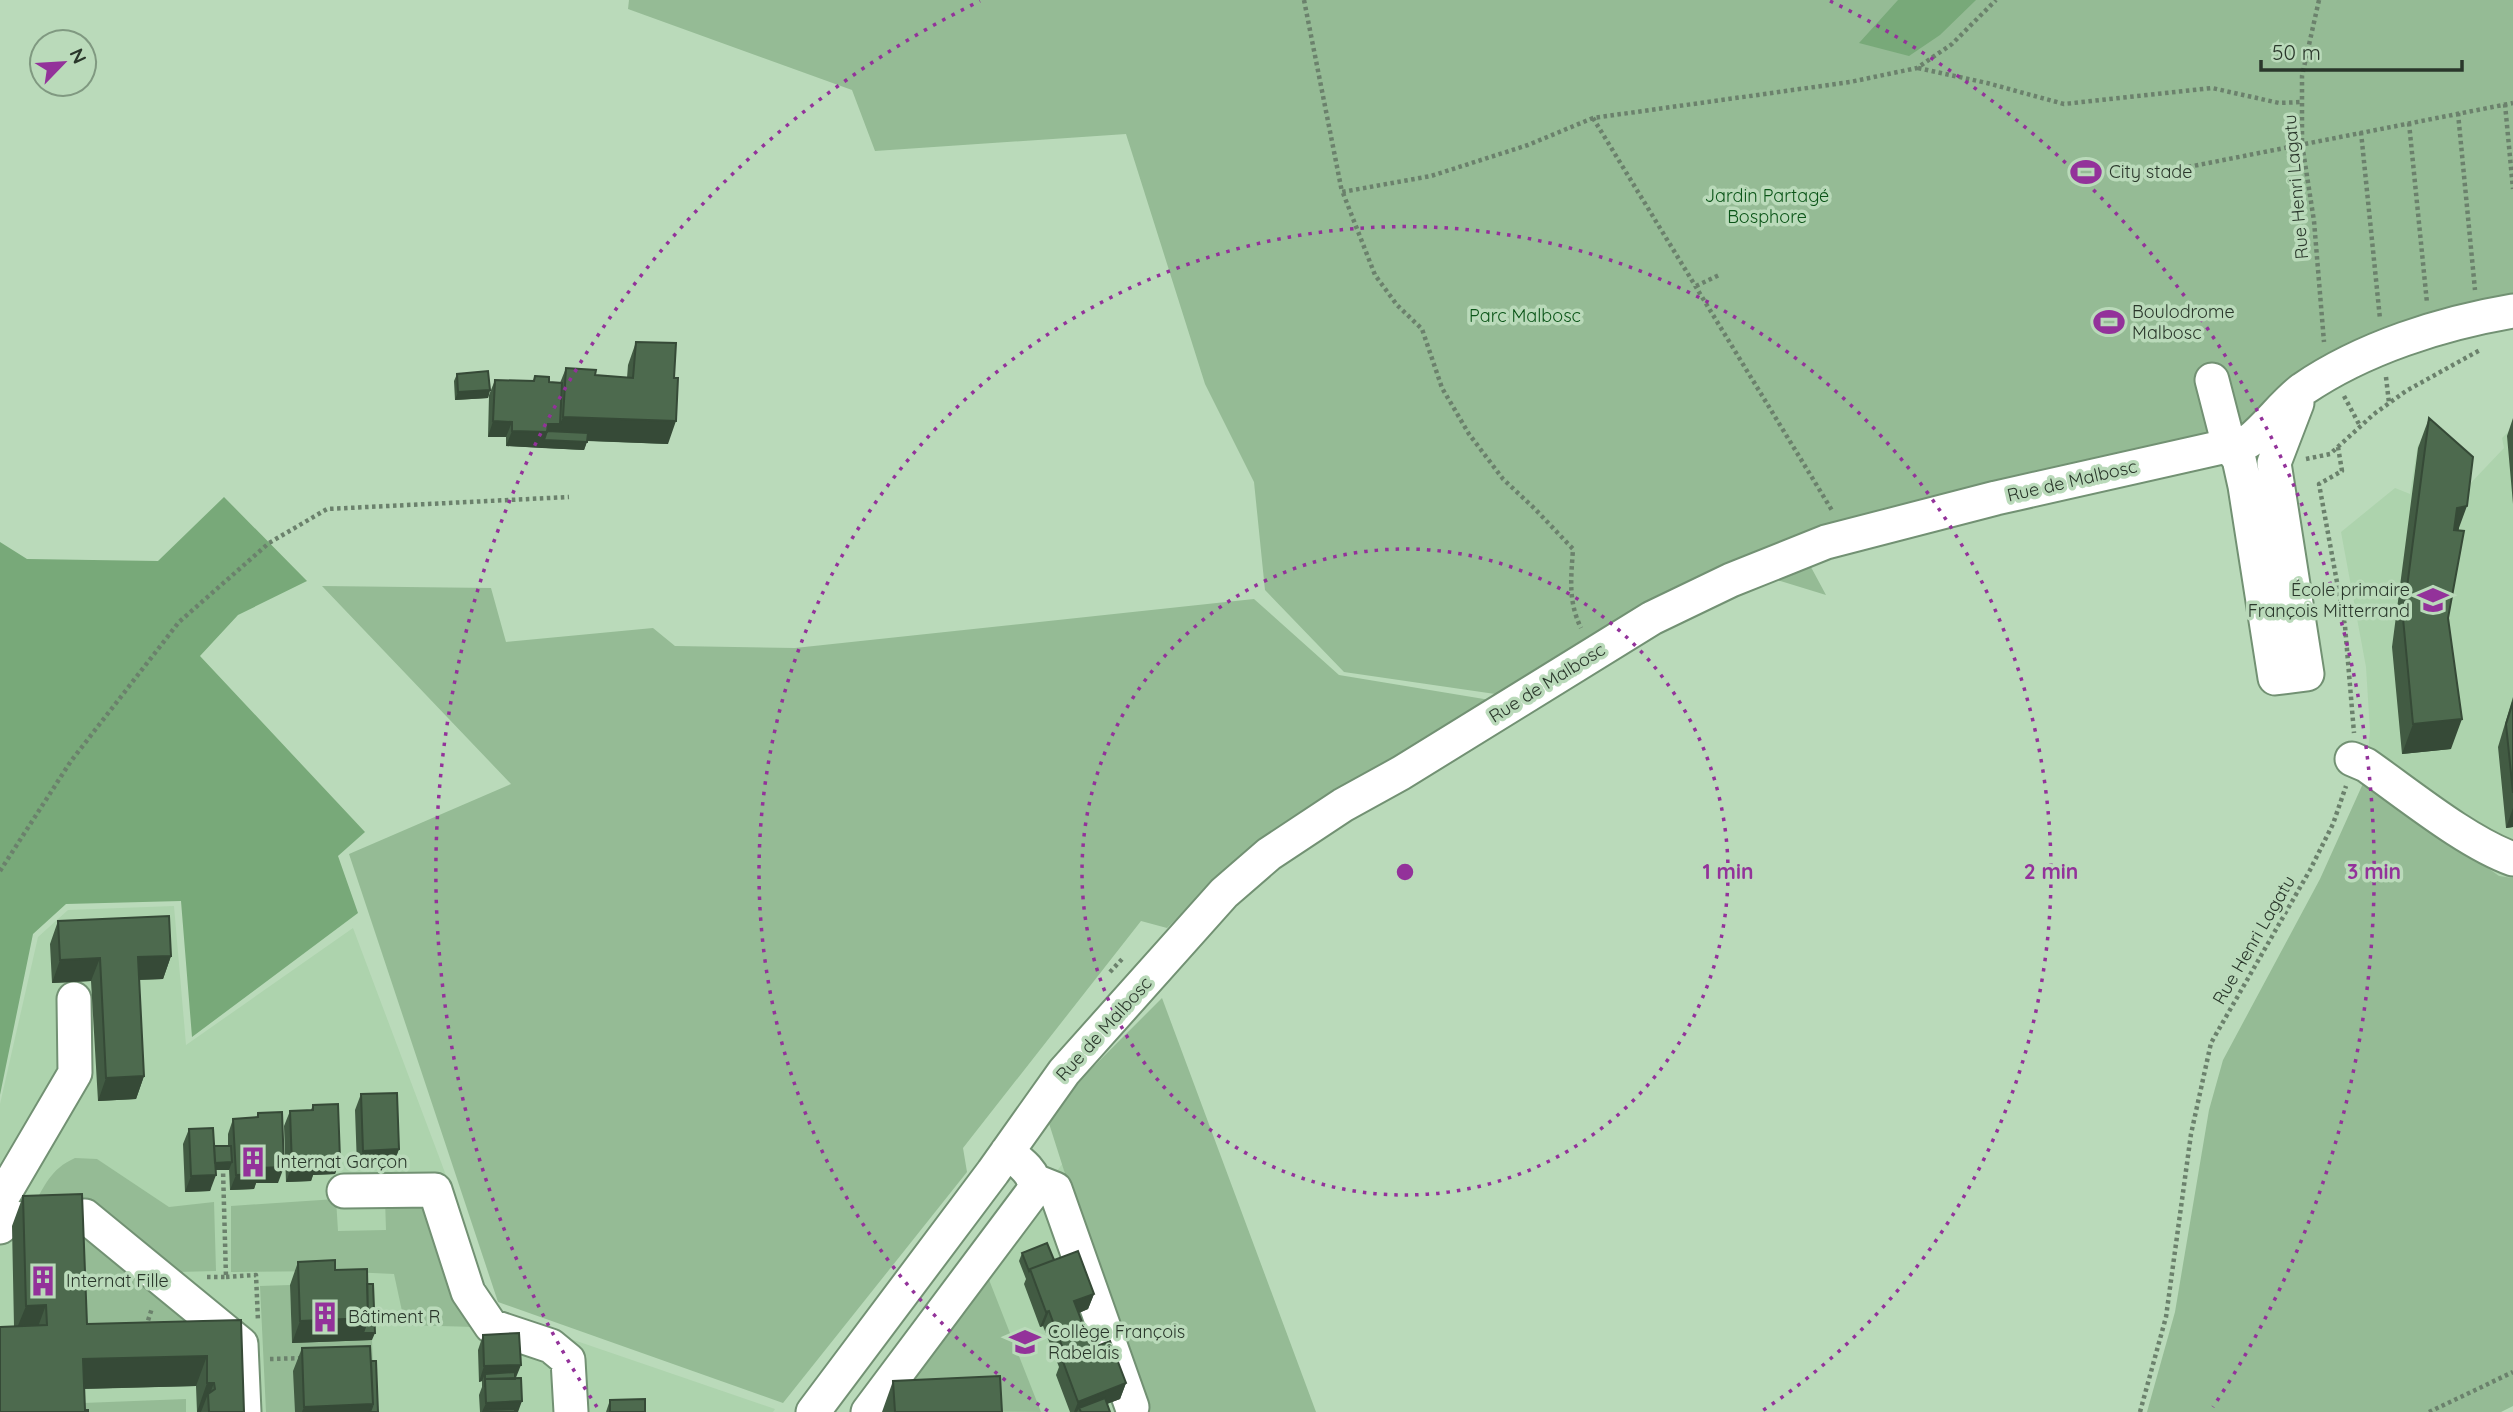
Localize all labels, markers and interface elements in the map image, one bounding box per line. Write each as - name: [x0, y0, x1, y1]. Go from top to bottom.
- north arrow: [28, 28, 98, 98]
- scale bar: [2261, 28, 2462, 72]
- text: 50 m: [2272, 39, 2321, 65]
- text: N: [65, 44, 92, 67]
- street label: Rue Henri Lagatu: [2278, 114, 2313, 260]
- sports icon: City stade: [2069, 155, 2103, 189]
- place label: City stade: [2109, 160, 2192, 183]
- park label: Jardin Partagé Bosphore: [1705, 184, 1829, 228]
- place label: Boulodrome Malbosc: [2132, 300, 2235, 344]
- park label: Parc Malbosc: [1469, 304, 1581, 327]
- sports icon: Boulodrome Malbosc: [2092, 305, 2126, 339]
- street label: Rue de Malbosc: [2005, 454, 2139, 507]
- place label: École primaire François Mitterrand: [2248, 578, 2410, 622]
- school or university icon: École primaire François Mitterrand: [2416, 583, 2450, 617]
- street label: Rue de Malbosc: [1484, 638, 1609, 727]
- text: 1 min: [1703, 858, 1753, 884]
- text: 2 min: [2024, 858, 2078, 884]
- text: 3 min: [2347, 858, 2401, 884]
- centre of rings: [1393, 860, 1417, 884]
- street label: Rue Henri Lagatu: [2207, 871, 2300, 1008]
- street label: Rue de Malbosc: [1051, 972, 1157, 1086]
- building icon: Internat Garçon: [236, 1145, 270, 1179]
- place label: Internat Garçon: [276, 1150, 408, 1173]
- building icon: Internat Fille: [26, 1264, 60, 1298]
- place label: Internat Fille: [66, 1269, 169, 1292]
- building icon: Bâtiment R: [308, 1300, 342, 1334]
- place label: Bâtiment R: [348, 1305, 441, 1328]
- place label: Collège François Rabelais: [1048, 1320, 1185, 1364]
- school or university icon: Collège François Rabelais: [1008, 1325, 1042, 1359]

